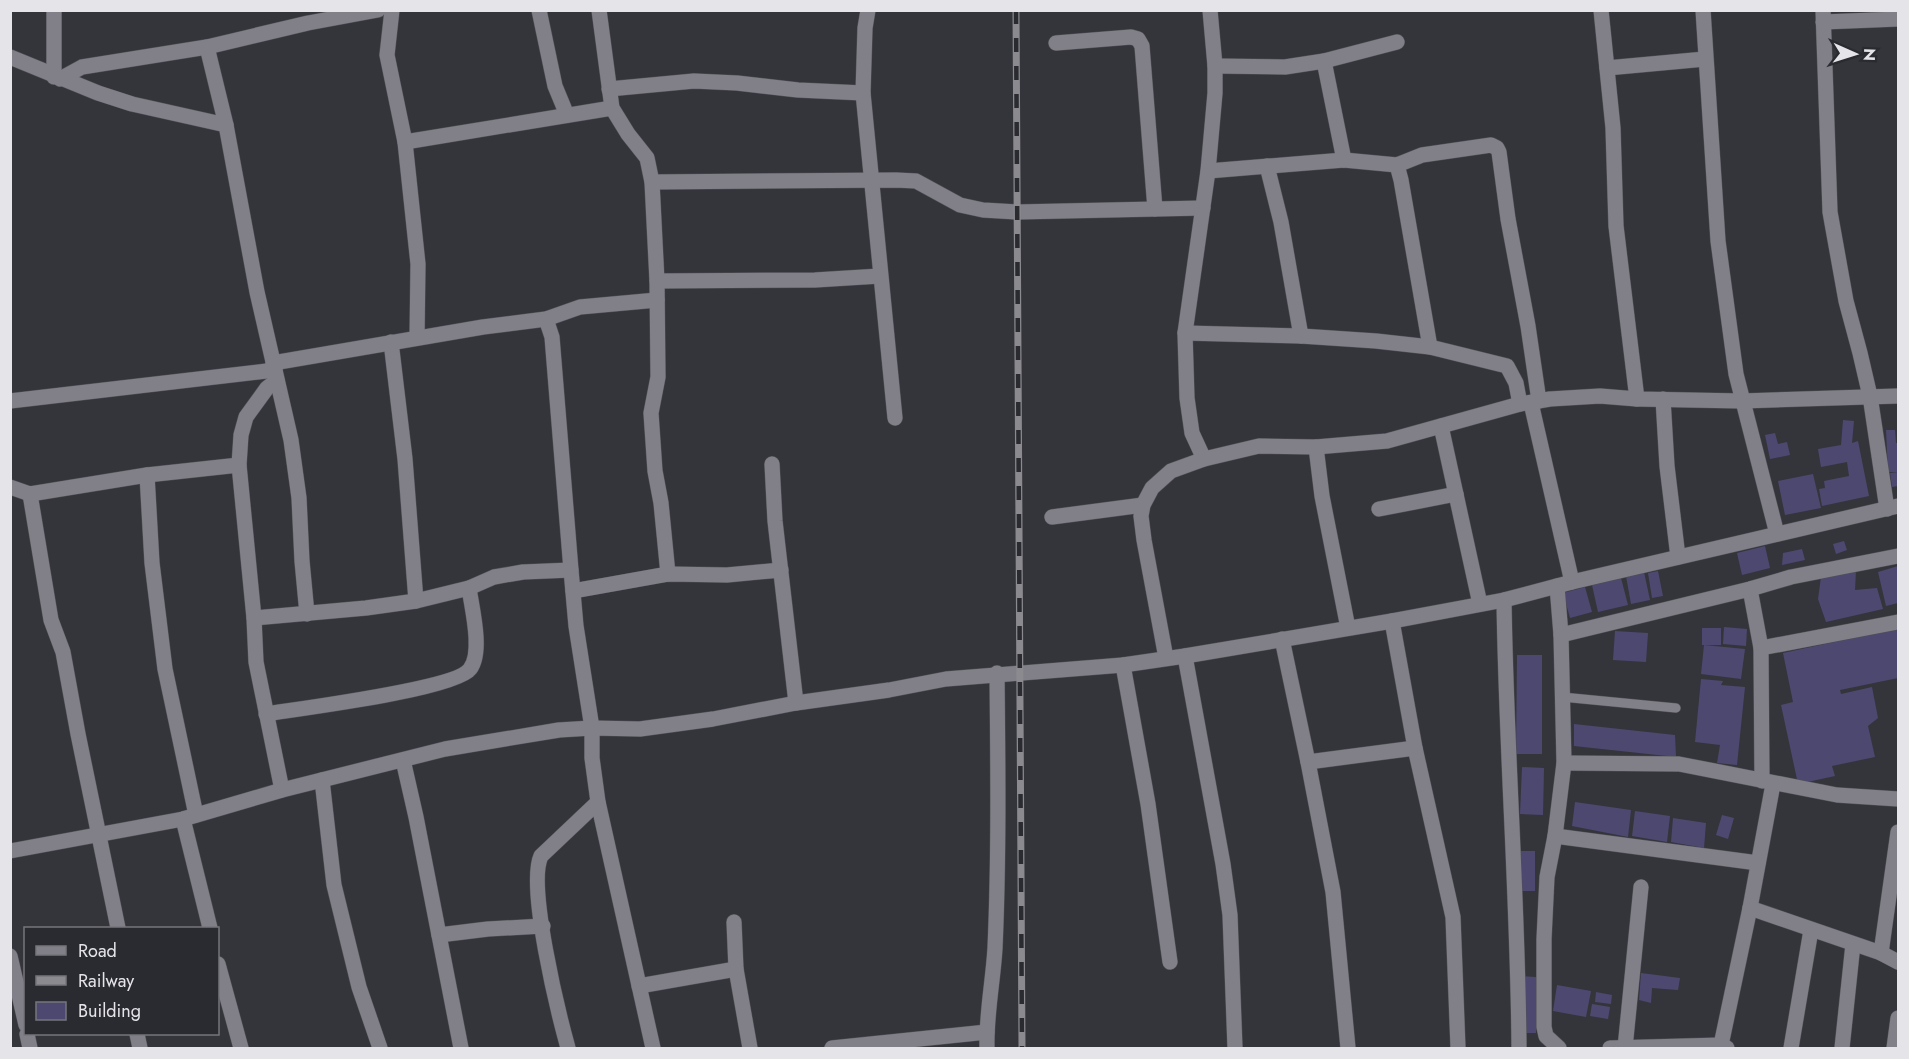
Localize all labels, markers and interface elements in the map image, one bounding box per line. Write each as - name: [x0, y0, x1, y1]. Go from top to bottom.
- north arrow: [1825, 24, 1885, 84]
- text: N: [1858, 48, 1881, 62]
- legend: [24, 927, 219, 1035]
- text: Road: [78, 938, 117, 964]
- text: Railway: [78, 968, 134, 994]
- text: Building: [78, 998, 141, 1024]

